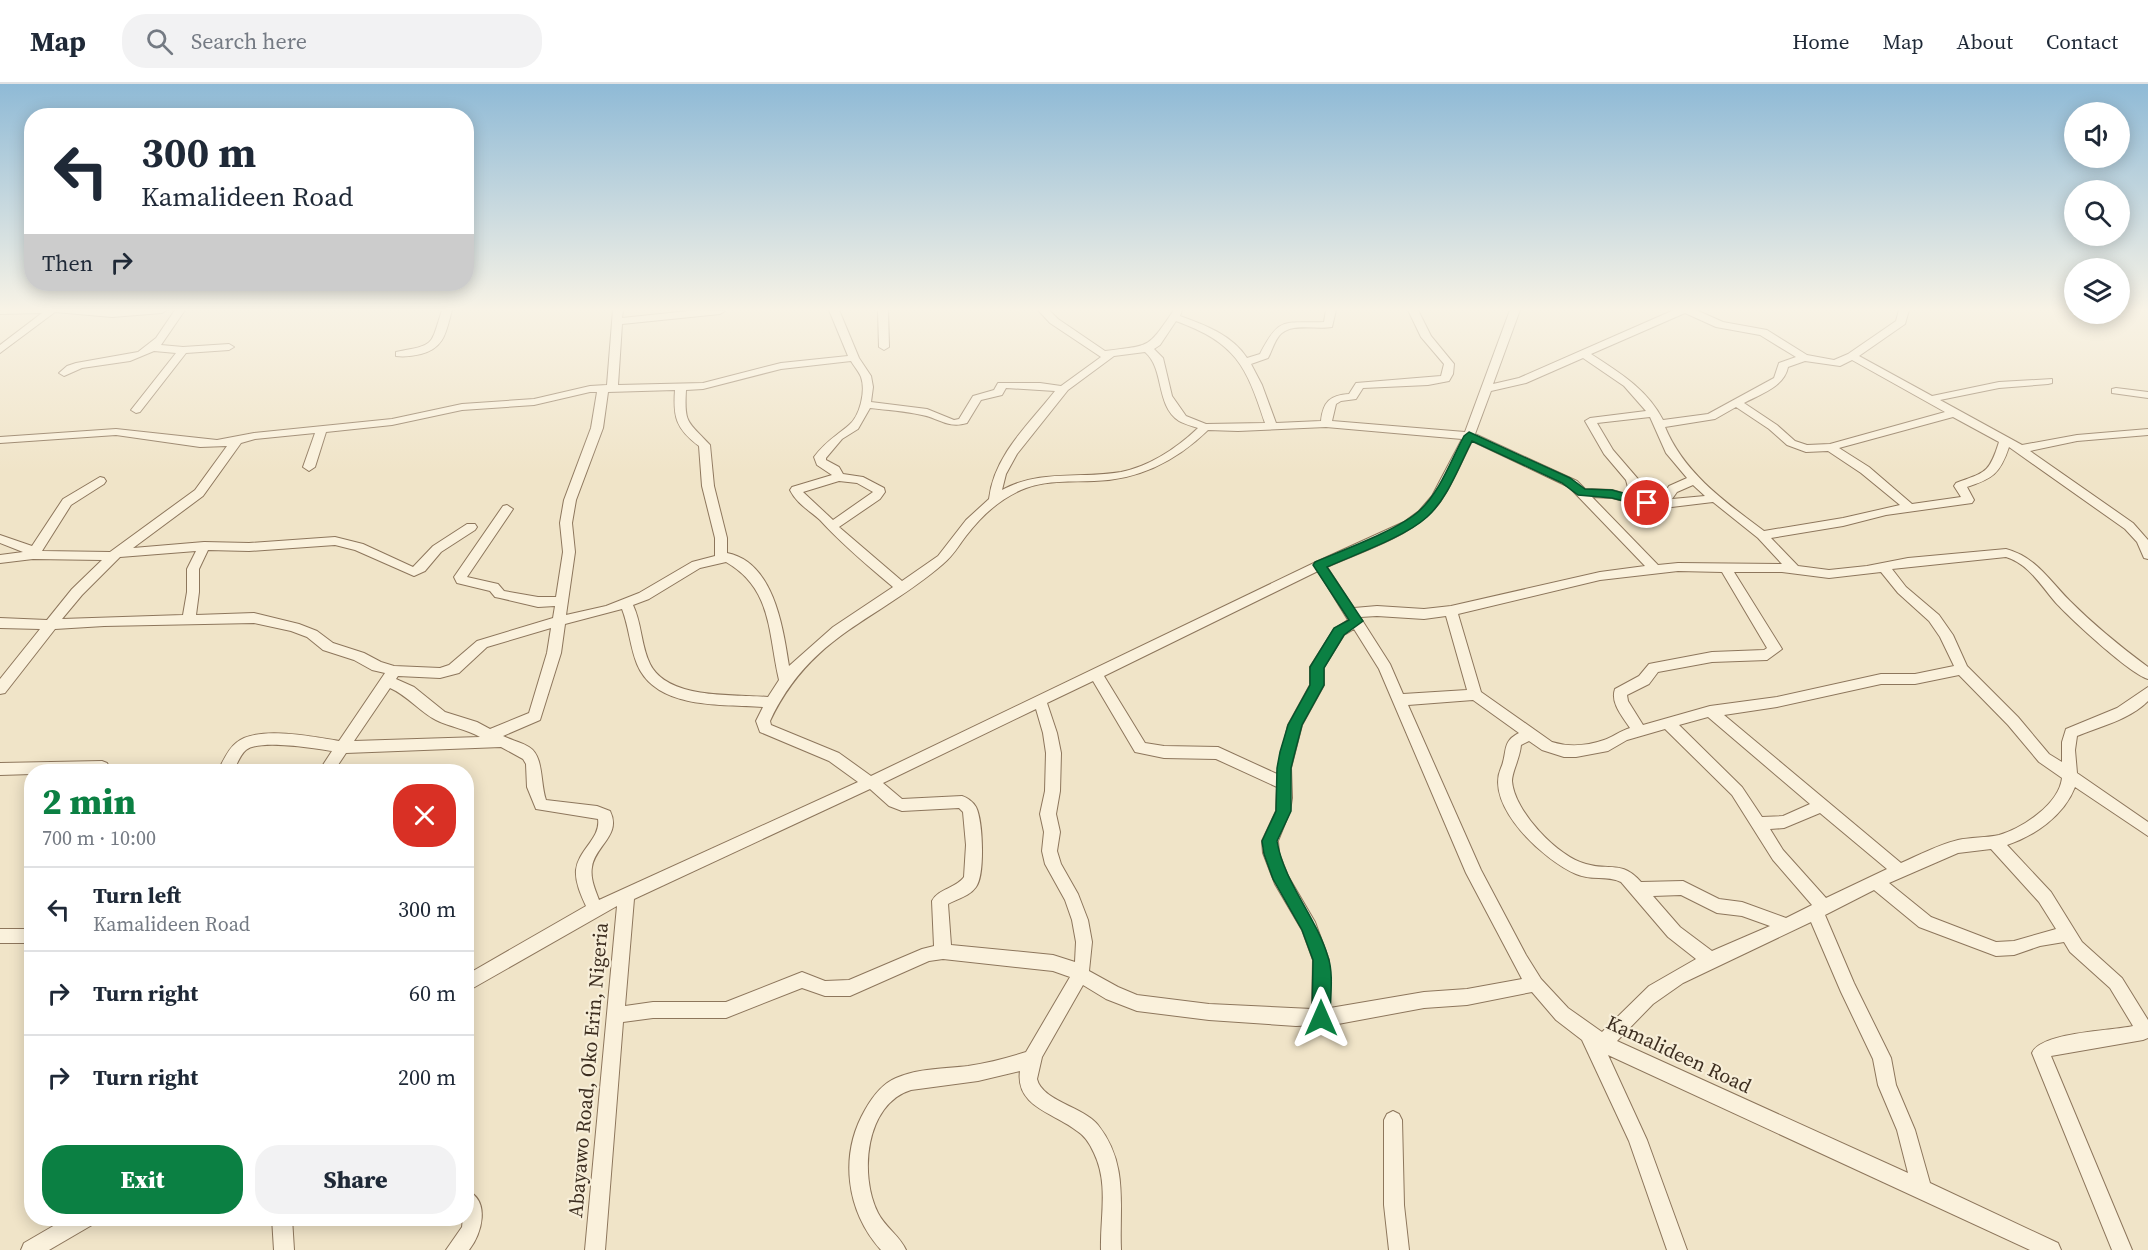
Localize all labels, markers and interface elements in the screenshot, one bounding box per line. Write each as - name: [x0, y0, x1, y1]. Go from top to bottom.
- search box: [122, 14, 542, 68]
- text: Map: [30, 22, 86, 60]
- icon: search: [143, 25, 176, 58]
- text: Search here: [191, 26, 307, 56]
- text: Home: [1792, 27, 1850, 56]
- text: Map: [1883, 27, 1924, 56]
- text: About: [1957, 27, 2013, 56]
- text: Contact: [2046, 27, 2118, 56]
- map controls: [2064, 102, 2130, 324]
- button: sound: [2064, 102, 2130, 168]
- text: 300 m: [141, 123, 256, 181]
- icon: left: [42, 132, 120, 210]
- text: Kamalideen Road: [141, 178, 353, 215]
- button: search: [2064, 180, 2130, 246]
- icon: right: [105, 246, 138, 279]
- text: Then: [42, 248, 93, 278]
- button: layers: [2064, 258, 2130, 324]
- pin: [1621, 477, 1672, 528]
- icon: arrive: [1630, 486, 1663, 519]
- text: 2 min: [42, 777, 136, 826]
- button: close: [393, 784, 456, 847]
- text: 700 m · 10:00: [42, 824, 156, 852]
- text: Turn left: [93, 880, 181, 910]
- icon: left: [42, 893, 75, 926]
- text: 300 m: [398, 894, 456, 924]
- text: Kamalideen Road: [93, 910, 250, 938]
- street label: Abayawo Road, Oko Erin, Nigeria: [561, 920, 615, 1219]
- icon: right: [42, 977, 75, 1010]
- text: Turn right: [93, 978, 198, 1008]
- text: 60 m: [409, 978, 456, 1008]
- position arrow: [1289, 986, 1353, 1050]
- street label: Kamalideen Road: [1602, 1008, 1757, 1100]
- icon: right: [42, 1061, 75, 1094]
- text: Turn right: [93, 1062, 198, 1092]
- text: 200 m: [398, 1062, 456, 1092]
- button: Exit: [42, 1145, 243, 1214]
- button: Share: [255, 1145, 456, 1214]

